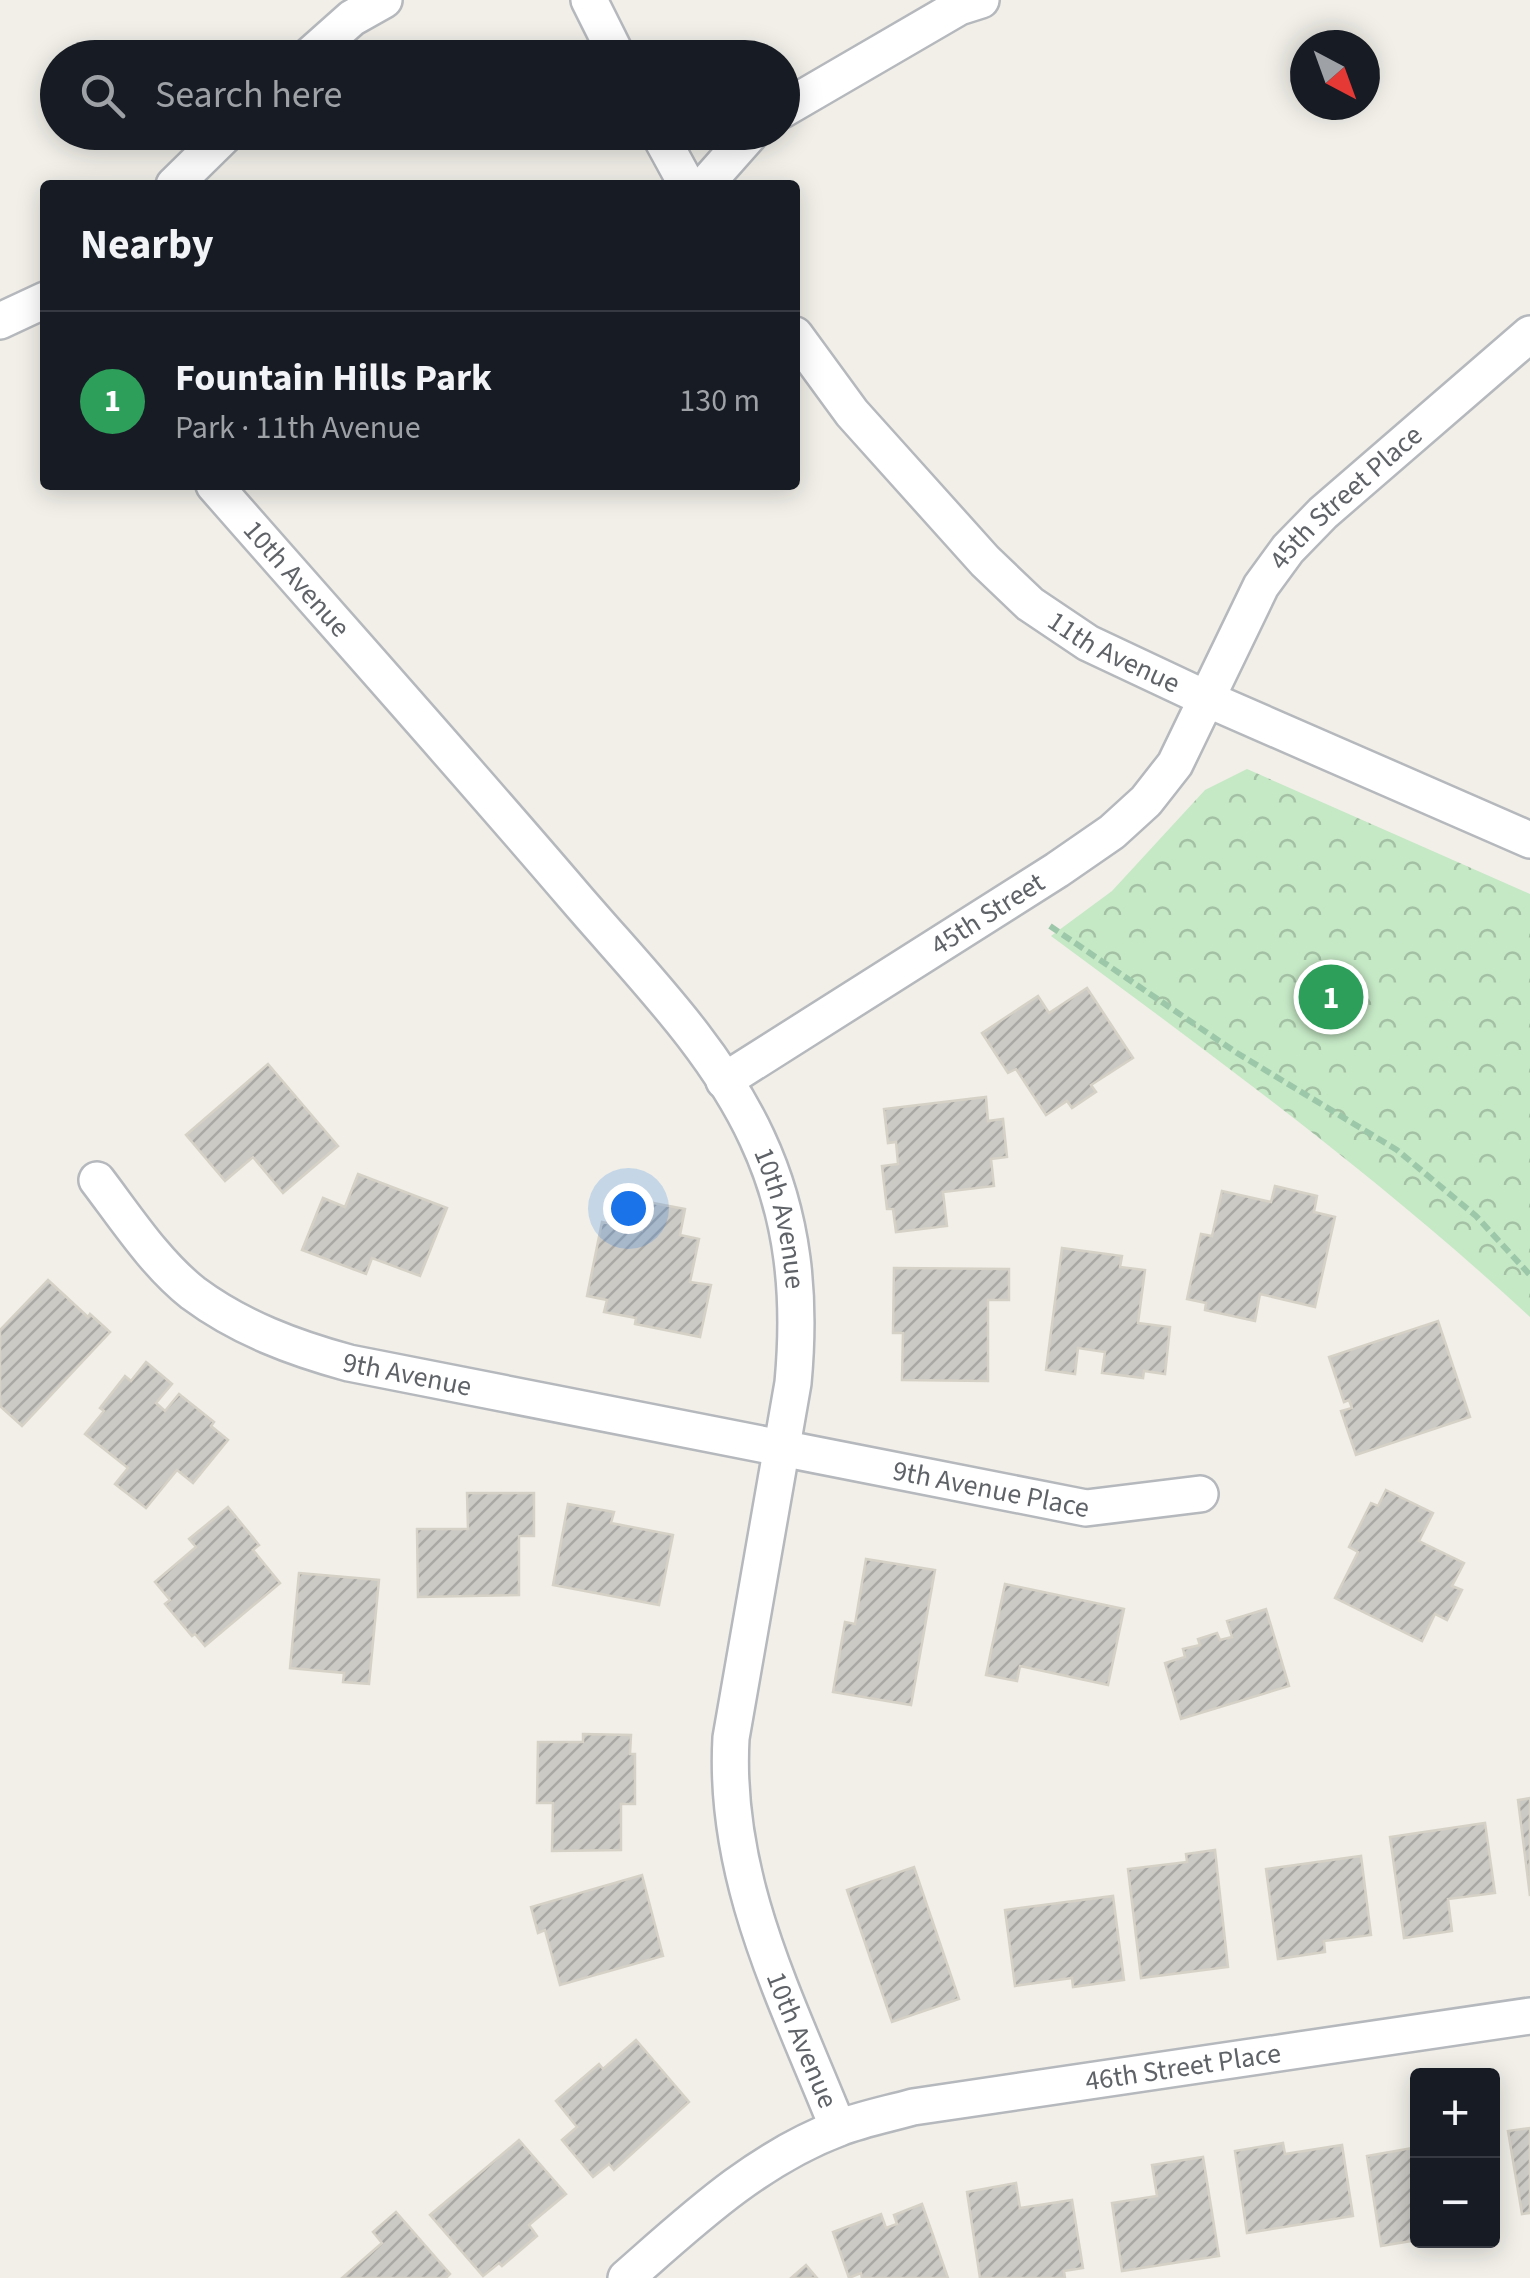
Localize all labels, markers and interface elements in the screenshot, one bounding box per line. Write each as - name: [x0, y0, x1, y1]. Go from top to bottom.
- north arrow: [1290, 30, 1380, 120]
- search box: [40, 40, 800, 150]
- icon: search: [75, 68, 130, 123]
- text: Search here: [155, 68, 342, 122]
- text: Nearby: [80, 215, 214, 275]
- text: Fountain Hills Park: [175, 351, 492, 405]
- text: 1: [104, 378, 121, 424]
- text: 130 m: [679, 378, 760, 424]
- text: Park · 11th Avenue: [175, 405, 421, 451]
- street label: 45th Street Place: [1259, 416, 1431, 578]
- street label: 10th Avenue: [234, 511, 359, 646]
- street label: 11th Avenue: [1040, 601, 1187, 703]
- street label: 45th Street: [923, 862, 1053, 965]
- pin: 1: [1298, 960, 1364, 1034]
- street label: 10th Avenue: [744, 1141, 815, 1290]
- your location: [603, 1183, 654, 1234]
- street label: 9th Avenue: [339, 1342, 475, 1407]
- street label: 9th Avenue Place: [889, 1450, 1093, 1528]
- street label: 10th Avenue: [756, 1966, 848, 2114]
- street label: 46th Street Place: [1083, 2033, 1283, 2101]
- map controls: [1410, 2068, 1500, 2248]
- button: +: [1410, 2068, 1500, 2158]
- button: −: [1410, 2158, 1500, 2248]

